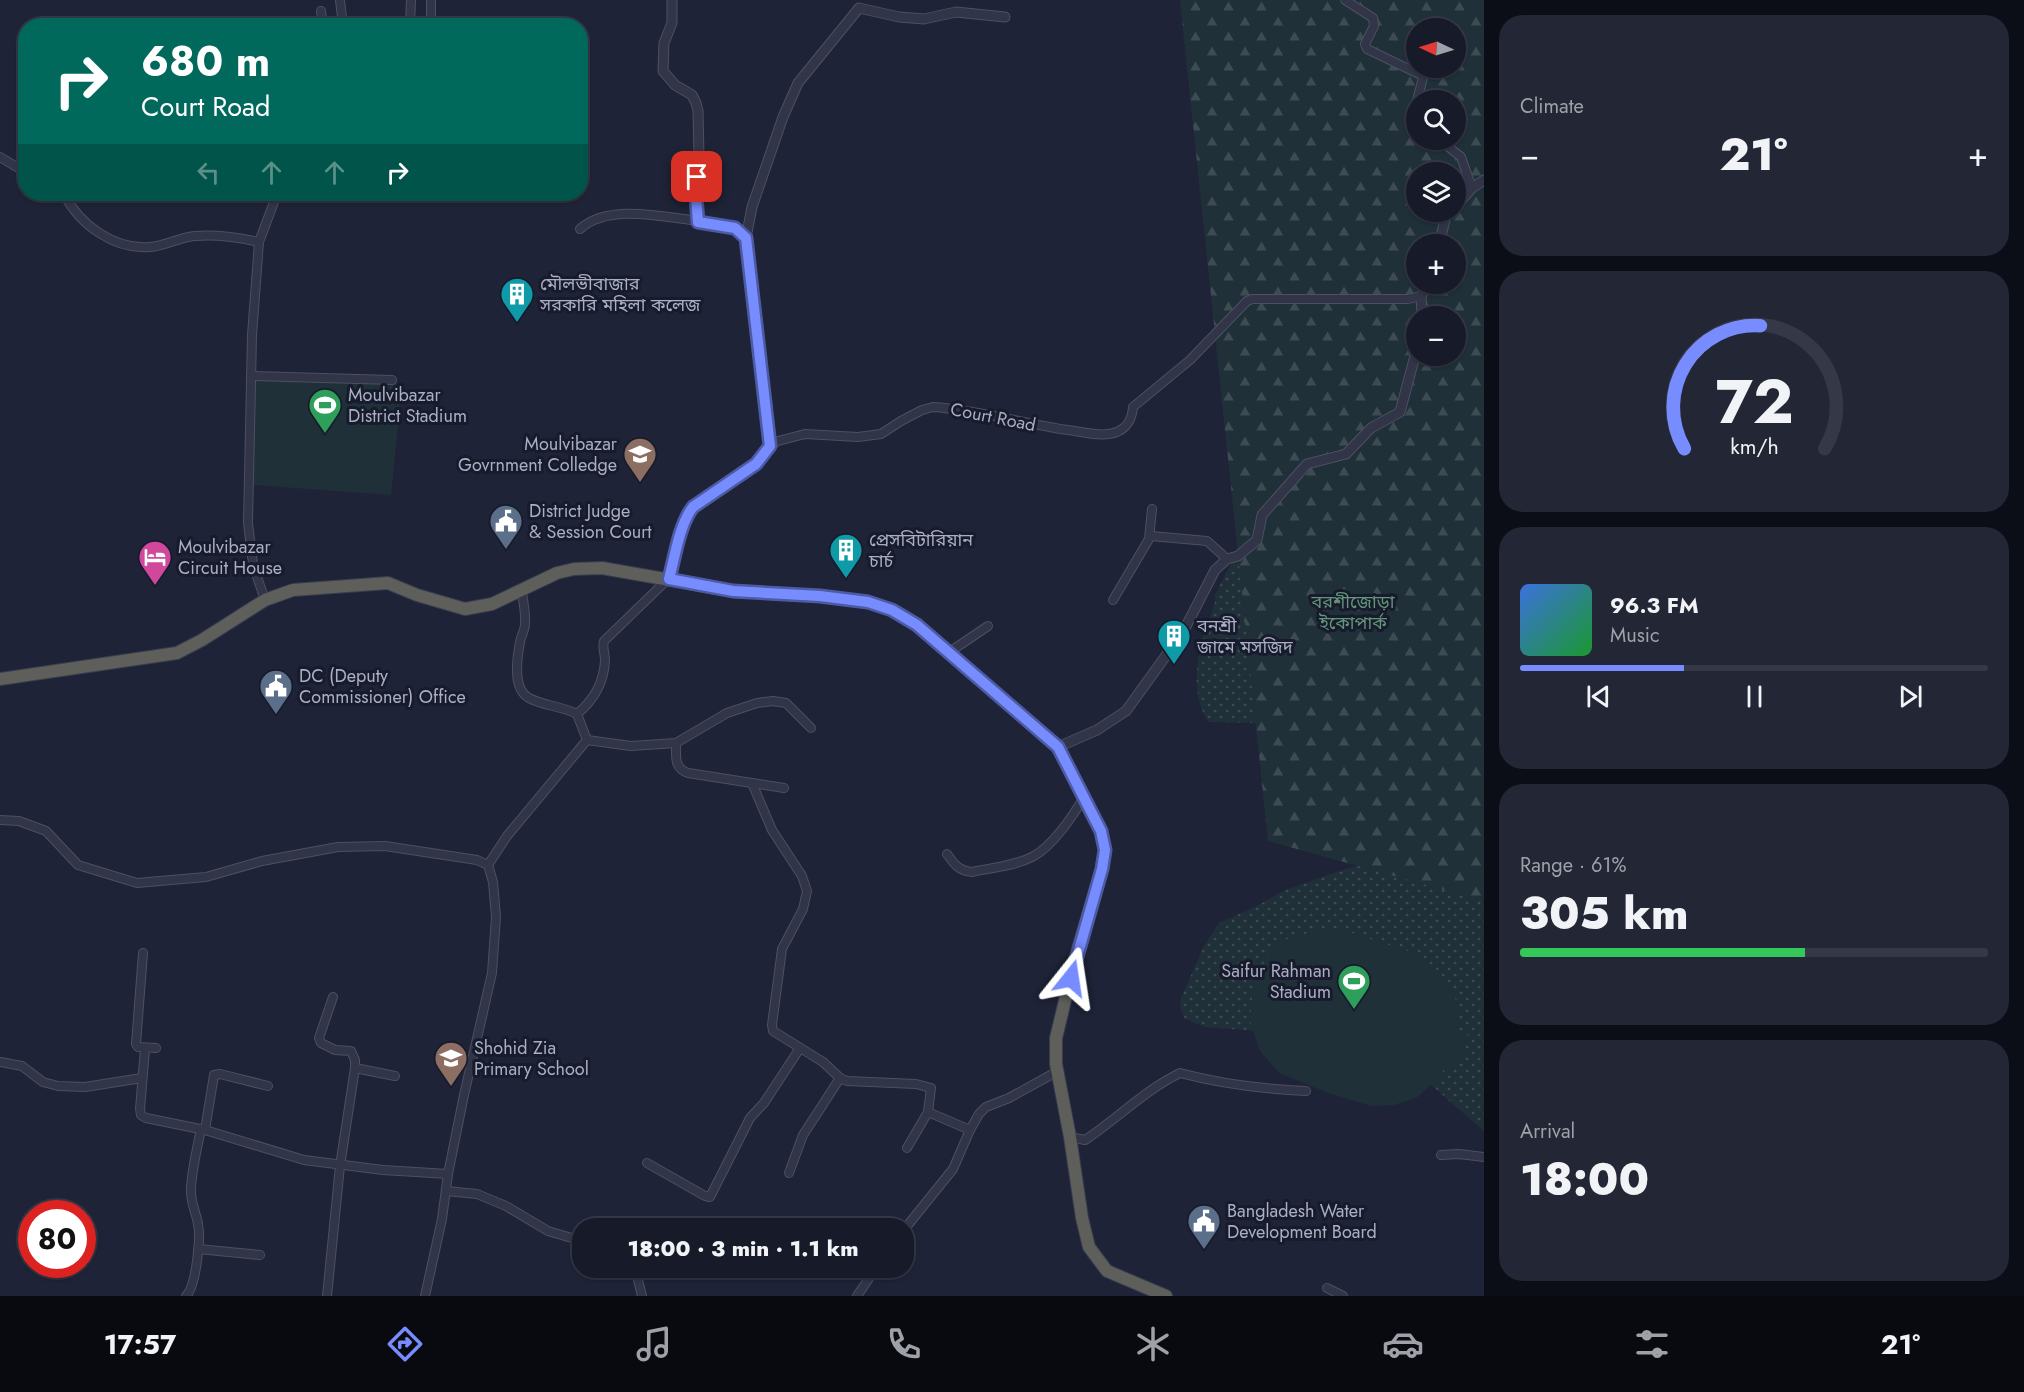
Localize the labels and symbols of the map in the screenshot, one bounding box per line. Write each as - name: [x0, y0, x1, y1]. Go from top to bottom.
- north arrow: [1406, 18, 1466, 78]
- pin: [671, 151, 722, 202]
- place label: মৌলভীবাজার সরকারি মহিলা কলেজ: [539, 271, 701, 318]
- building icon: মৌলভীবাজার সরকারি মহিলা কলেজ: [499, 276, 535, 323]
- place label: Moulvibazar District Stadium: [348, 382, 467, 429]
- sports icon: Moulvibazar District Stadium: [307, 387, 343, 434]
- street label: Court Road: [948, 396, 1038, 438]
- place label: Moulvibazar Govrnment Colledge: [458, 431, 618, 478]
- school or university icon: Moulvibazar Govrnment Colledge: [622, 436, 658, 483]
- place label: District Judge & Session Court: [529, 498, 652, 545]
- public building icon: District Judge & Session Court: [488, 503, 524, 550]
- place label: প্রেসবিটারিয়ান চার্চ: [868, 527, 974, 574]
- building icon: প্রেসবিটারিয়ান চার্চ: [828, 532, 864, 579]
- place label: Moulvibazar Circuit House: [178, 534, 282, 581]
- hotel icon: Moulvibazar Circuit House: [137, 539, 173, 586]
- park label: বরশীজোড়া ইকোপার্ক: [1311, 589, 1395, 636]
- place label: বনশ্রী জামে মসজিদ: [1196, 613, 1294, 660]
- building icon: বনশ্রী জামে মসজিদ: [1156, 618, 1192, 665]
- place label: DC (Deputy Commissioner) Office: [299, 663, 466, 710]
- public building icon: DC (Deputy Commissioner) Office: [258, 668, 294, 715]
- position arrow: [1039, 946, 1103, 1010]
- place label: Saifur Rahman Stadium: [1221, 958, 1331, 1005]
- sports icon: Saifur Rahman Stadium: [1336, 963, 1372, 1010]
- place label: Shohid Zia Primary School: [474, 1035, 589, 1082]
- school or university icon: Shohid Zia Primary School: [433, 1040, 469, 1087]
- place label: Bangladesh Water Development Board: [1227, 1198, 1377, 1245]
- speed limit sign: 80: [18, 1200, 96, 1278]
- public building icon: Bangladesh Water Development Board: [1186, 1203, 1222, 1250]

